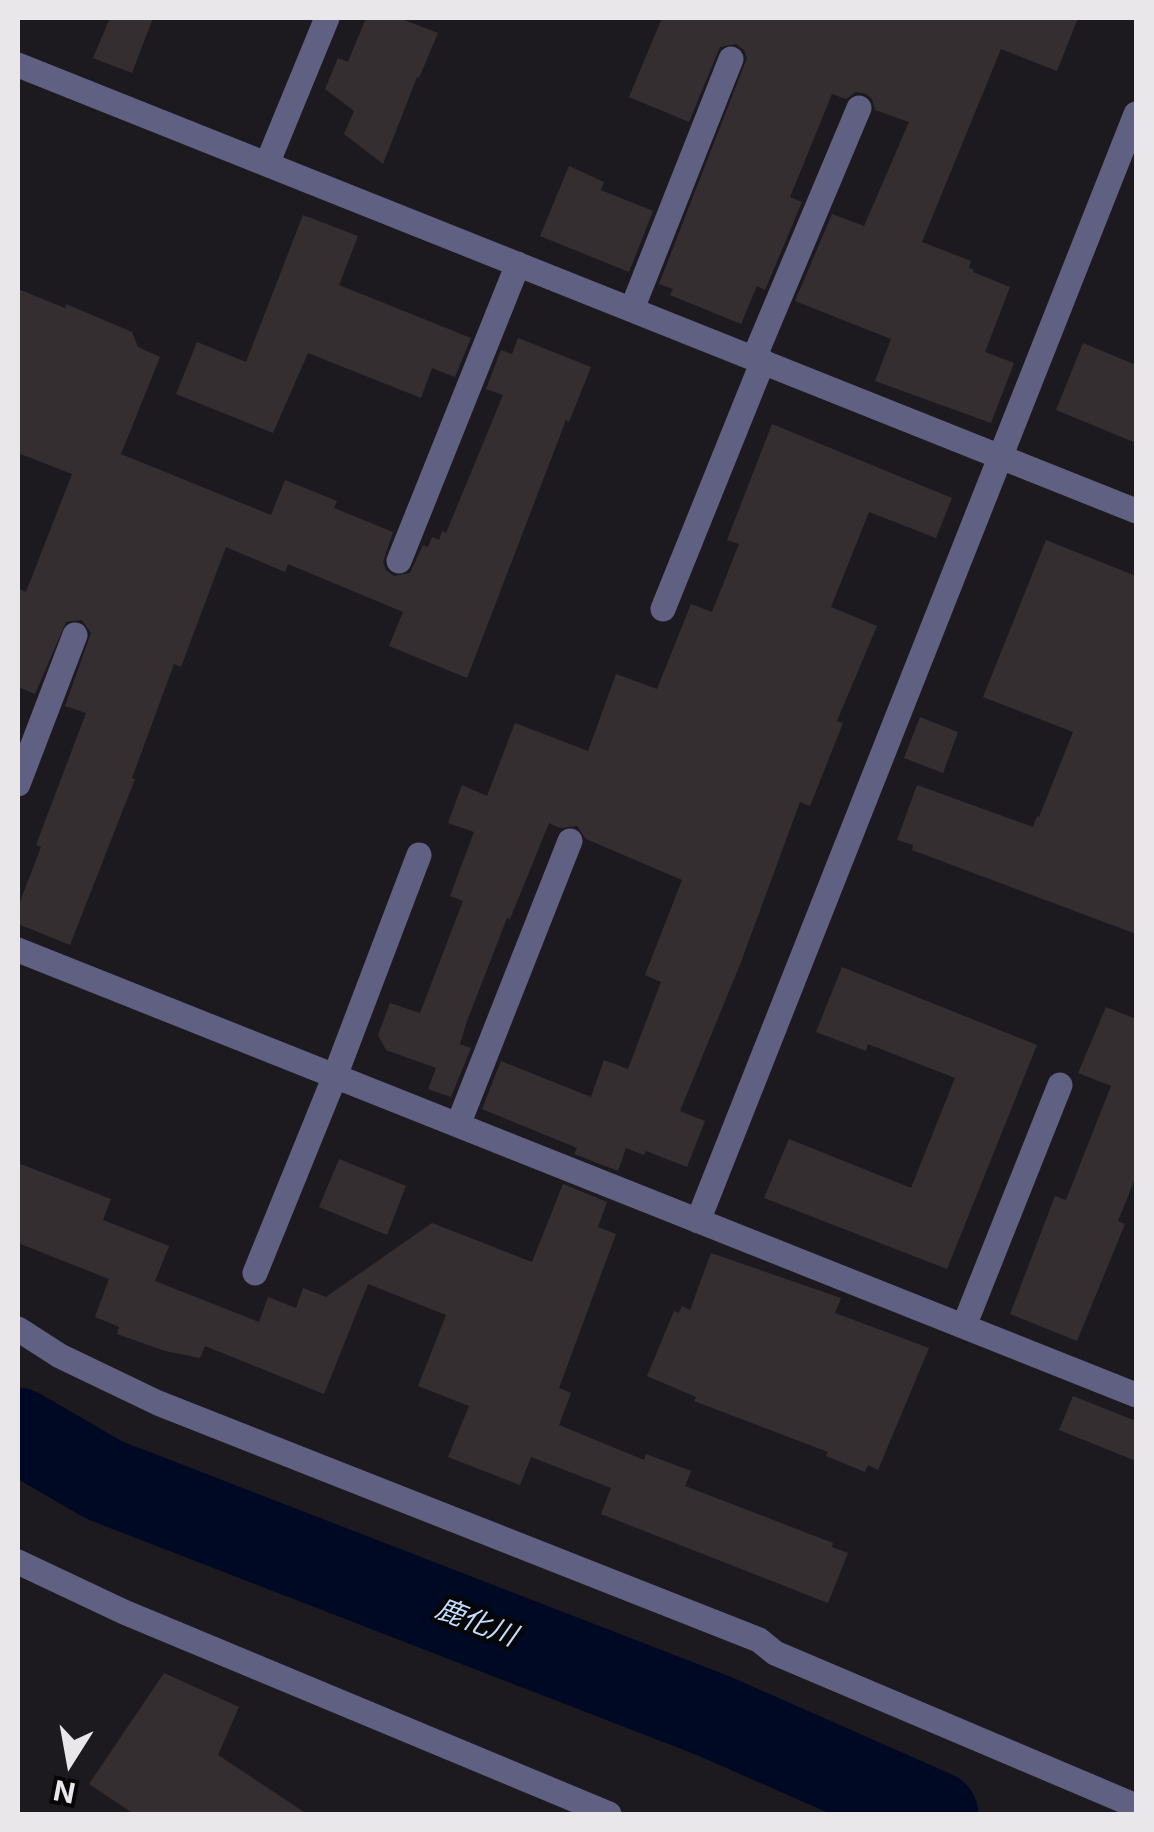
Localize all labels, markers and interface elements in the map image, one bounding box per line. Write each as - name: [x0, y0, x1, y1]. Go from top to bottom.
- water label: 鹿化川: [431, 1592, 521, 1654]
- north arrow: [20, 1712, 120, 1812]
- text: N: [51, 1773, 78, 1810]

